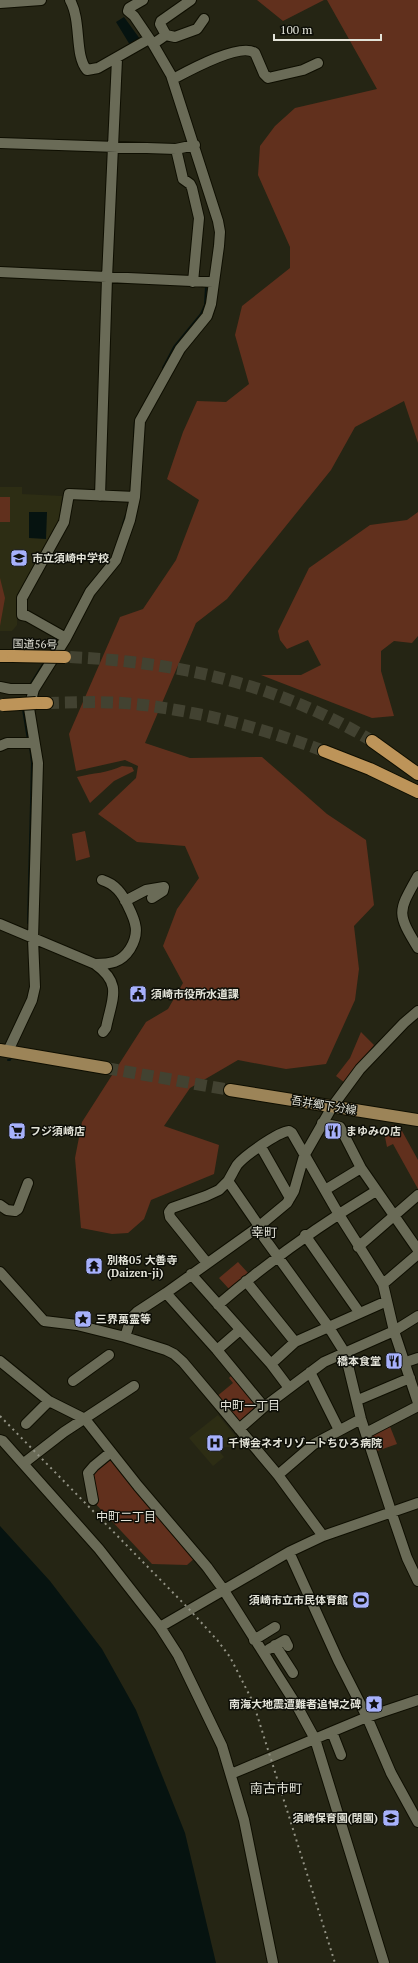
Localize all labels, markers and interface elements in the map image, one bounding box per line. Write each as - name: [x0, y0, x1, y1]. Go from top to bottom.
- scale bar: [274, 16, 381, 42]
- text: 100 m: [280, 22, 313, 37]
- school or university icon: 市立須崎中学校: [9, 548, 29, 568]
- place label: 市立須崎中学校: [32, 551, 109, 565]
- street label: 国道56号: [13, 637, 57, 651]
- public building icon: 須崎市役所水道課: [128, 984, 148, 1004]
- place label: 須崎市役所水道課: [151, 987, 239, 1001]
- street label: 吾井郷下分線: [290, 1093, 358, 1117]
- supermarket icon: フジ須崎店: [7, 1121, 27, 1141]
- restaurant icon: まゆみの店: [323, 1121, 343, 1141]
- place label: フジ須崎店: [30, 1124, 85, 1138]
- place label: まゆみの店: [346, 1124, 401, 1138]
- district label: 幸町: [251, 1223, 277, 1241]
- place label: 別格05 大善寺 (Daizen-ji): [107, 1253, 177, 1280]
- temple icon: 別格05 大善寺 (Daizen-ji): [84, 1256, 104, 1276]
- place icon: 三界萬霊等: [73, 1309, 93, 1329]
- place label: 三界萬霊等: [96, 1312, 151, 1326]
- restaurant icon: 橋本食堂: [384, 1351, 404, 1371]
- place label: 橋本食堂: [337, 1354, 381, 1368]
- district label: 中町一丁目: [220, 1398, 280, 1413]
- hospital icon: 千博会ネオリゾートちひろ病院: [205, 1433, 225, 1453]
- place label: 千博会ネオリゾートちひろ病院: [228, 1436, 382, 1450]
- district label: 中町二丁目: [96, 1509, 156, 1524]
- sports icon: 須崎市立市民体育館: [351, 1590, 371, 1610]
- place label: 須崎市立市民体育館: [249, 1593, 348, 1607]
- place icon: 南海大地震遭難者追悼之碑: [364, 1694, 384, 1714]
- place label: 南海大地震遭難者追悼之碑: [229, 1697, 361, 1711]
- district label: 南古市町: [250, 1779, 302, 1797]
- school or university icon: 須崎保育園(閉園): [381, 1808, 401, 1828]
- place label: 須崎保育園(閉園): [293, 1811, 378, 1825]

